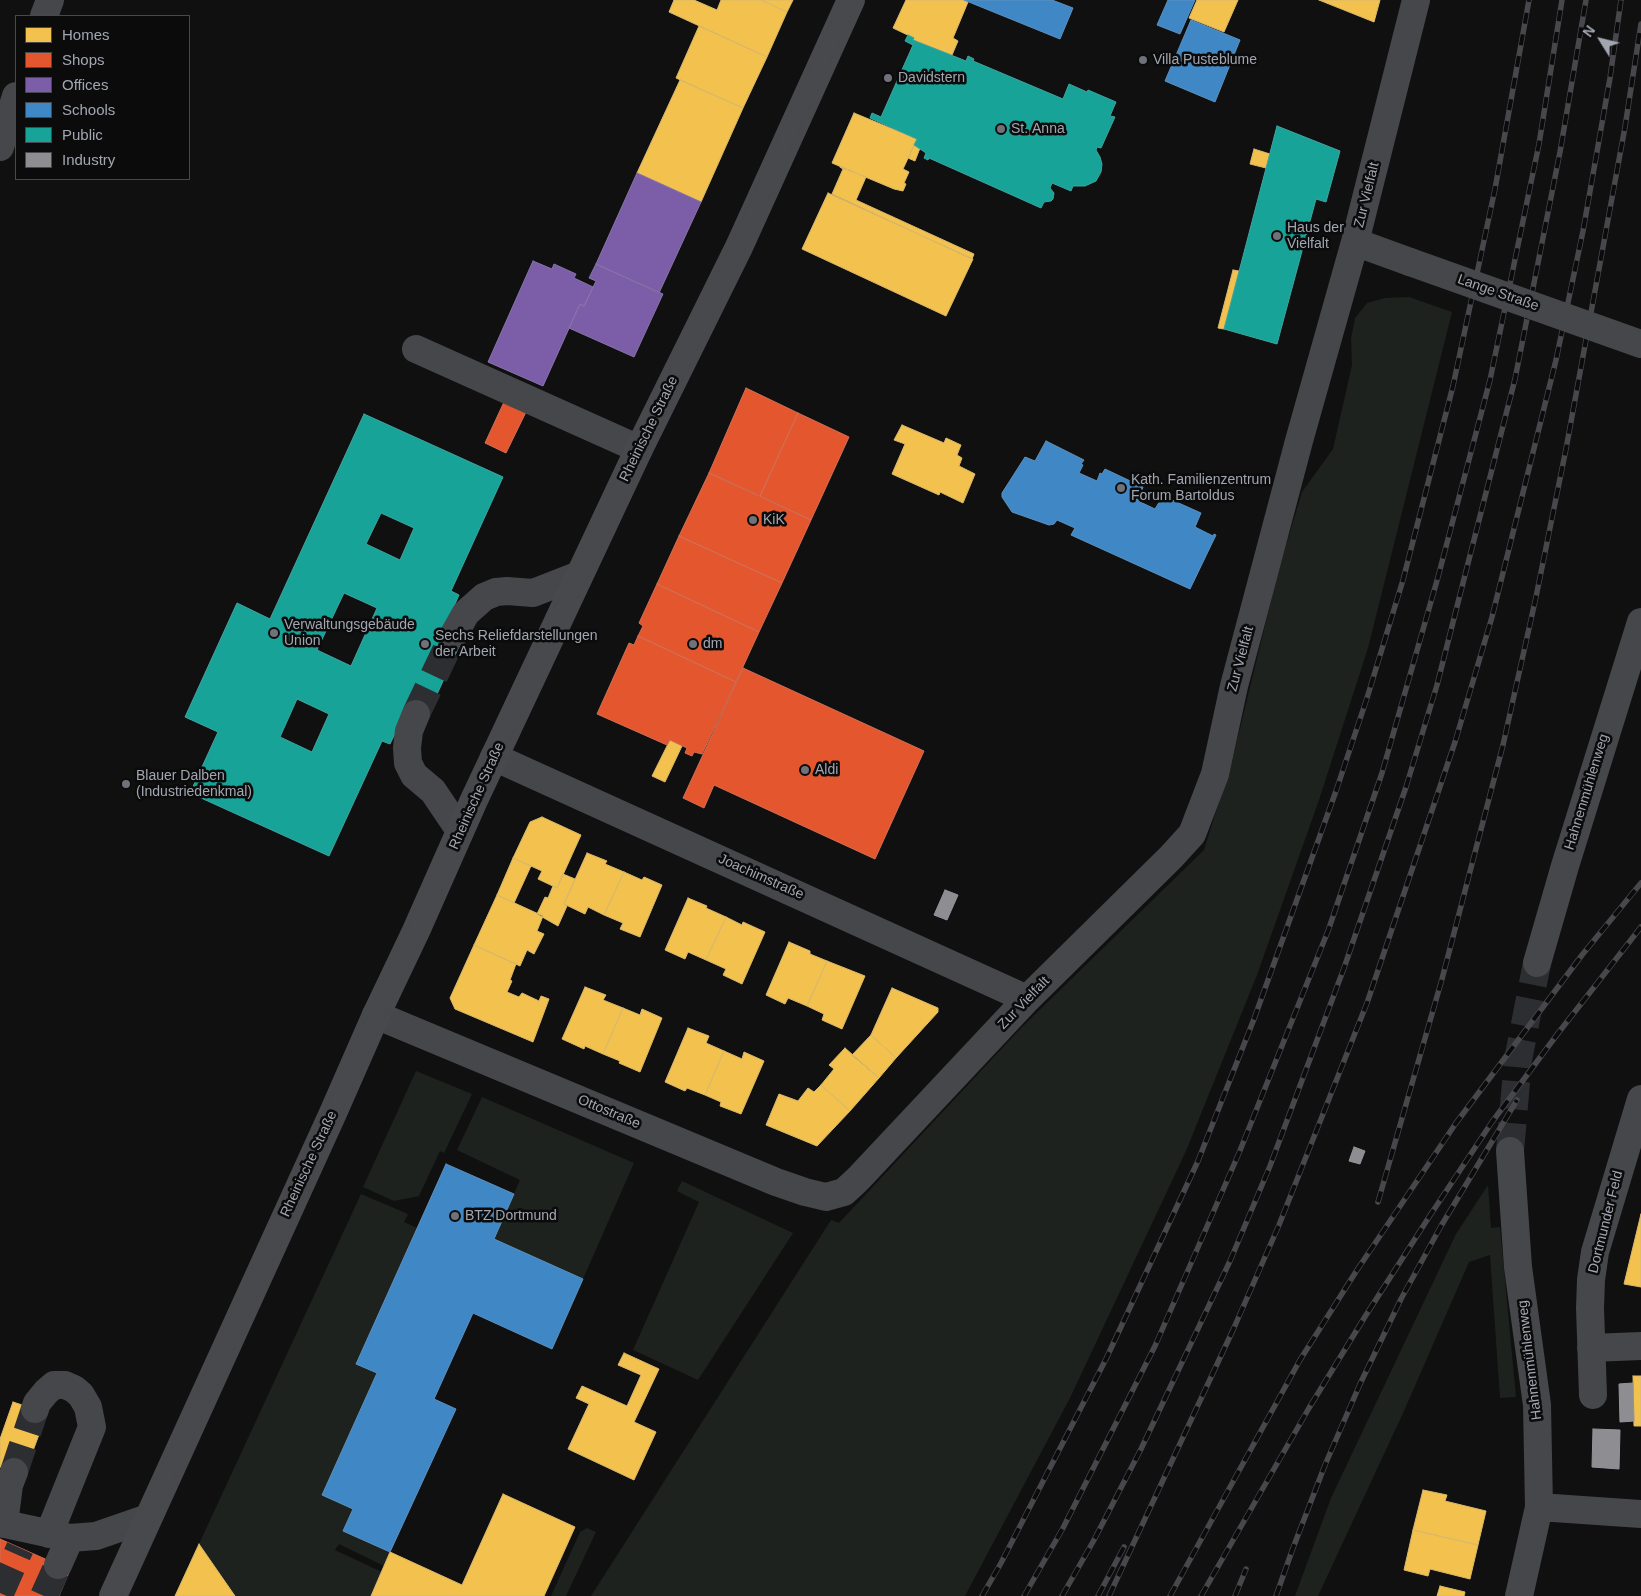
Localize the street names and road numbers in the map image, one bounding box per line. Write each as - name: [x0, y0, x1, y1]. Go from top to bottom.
- street label: Zur Vielfalt: [1351, 161, 1383, 229]
- street label: Lange Straße: [1455, 271, 1541, 315]
- street label: Rheinische Straße: [616, 374, 682, 484]
- street label: Zur Vielfalt: [1224, 625, 1258, 693]
- street label: Hahnenmühlenweg: [1561, 732, 1613, 852]
- street label: Rheinische Straße: [446, 740, 508, 852]
- street label: Joachimstraße: [716, 851, 806, 903]
- street label: Zur Vielfalt: [995, 973, 1053, 1033]
- street label: Ottostraße: [575, 1091, 643, 1133]
- street label: Rheinische Straße: [277, 1108, 341, 1220]
- street label: Dortmunder Feld: [1585, 1169, 1627, 1275]
- street label: Hahnenmühlenweg: [1514, 1299, 1546, 1421]

